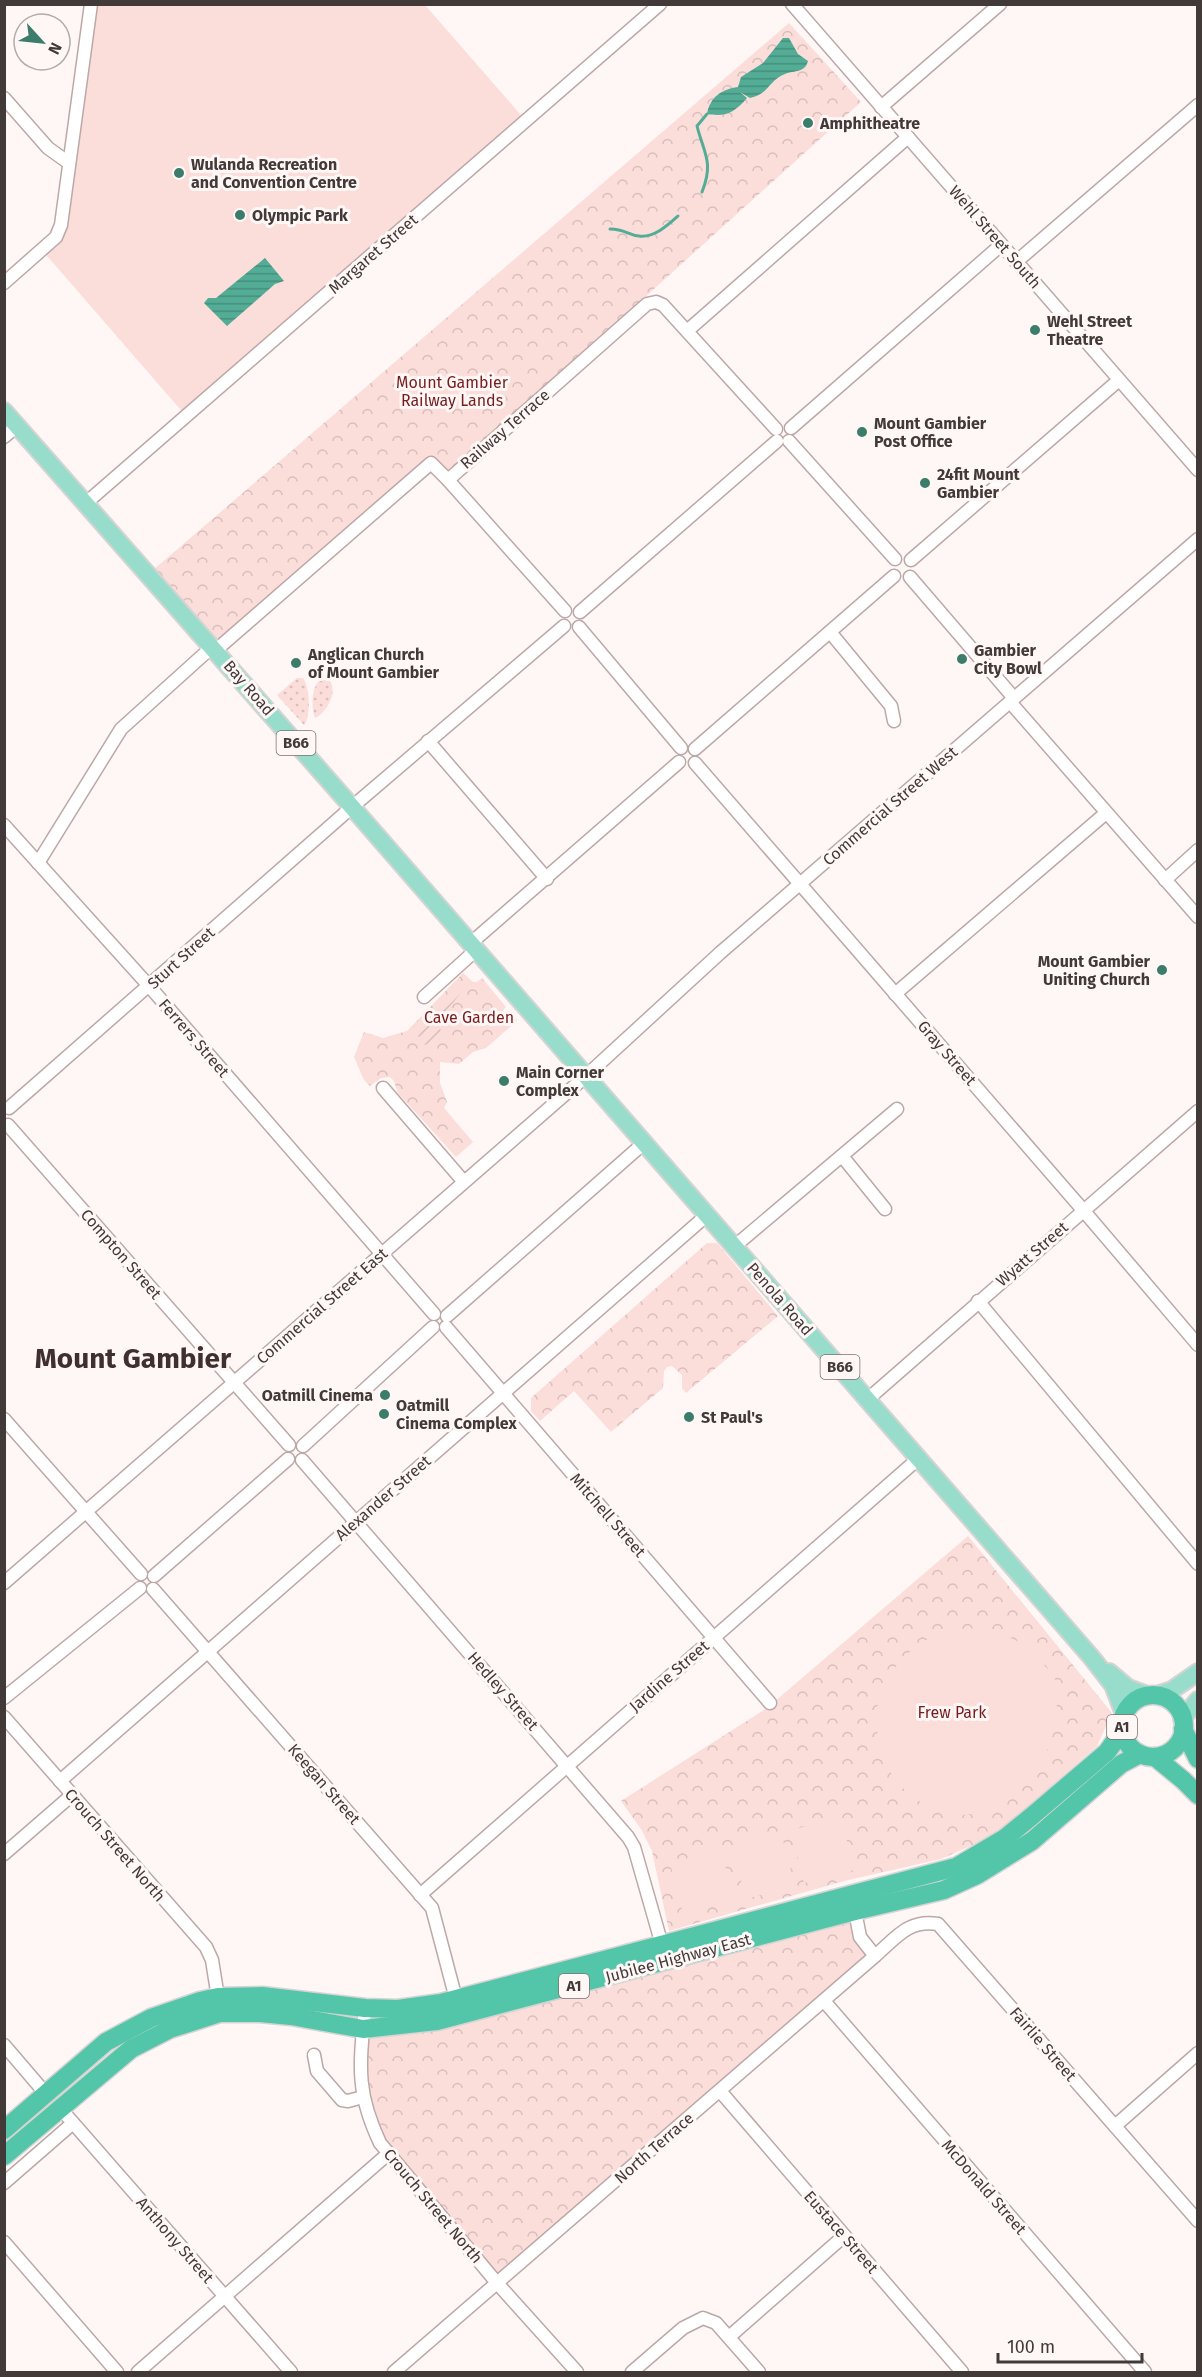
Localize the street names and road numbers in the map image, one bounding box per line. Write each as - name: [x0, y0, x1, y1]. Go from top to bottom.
- street label: Wehl Street South: [945, 182, 1045, 292]
- street label: Margaret Street: [325, 210, 422, 298]
- street label: Railway Terrace: [457, 385, 553, 473]
- street label: Bay Road: [220, 656, 278, 720]
- road number: B66: [276, 731, 316, 755]
- street label: Commercial Street West: [819, 742, 961, 870]
- street label: Sturt Street: [144, 923, 219, 993]
- street label: Ferrers Street: [155, 995, 233, 1081]
- street label: Gray Street: [914, 1017, 980, 1089]
- street label: Compton Street: [77, 1205, 165, 1303]
- street label: Wyatt Street: [992, 1218, 1072, 1290]
- street label: Commercial Street East: [253, 1244, 392, 1368]
- street label: Penola Road: [743, 1259, 817, 1339]
- road number: B66: [820, 1355, 860, 1379]
- street label: Alexander Street: [331, 1451, 435, 1545]
- street label: Mitchell Street: [566, 1469, 650, 1561]
- street label: Jardine Street: [625, 1636, 713, 1716]
- street label: Hedley Street: [464, 1648, 542, 1734]
- road number: A1: [1107, 1715, 1137, 1739]
- street label: Keegan Street: [284, 1740, 364, 1828]
- street label: Crouch Street North: [61, 1785, 169, 1905]
- street label: Jubilee Highway East: [603, 1929, 753, 1987]
- road number: A1: [559, 1974, 589, 1998]
- street label: Fairlie Street: [1006, 2003, 1080, 2085]
- street label: North Terrace: [611, 2109, 697, 2187]
- street label: McDonald Street: [938, 2136, 1031, 2238]
- street label: Crouch Street North: [380, 2145, 486, 2267]
- street label: Eustace Street: [800, 2187, 882, 2277]
- street label: Anthony Street: [132, 2193, 218, 2287]

